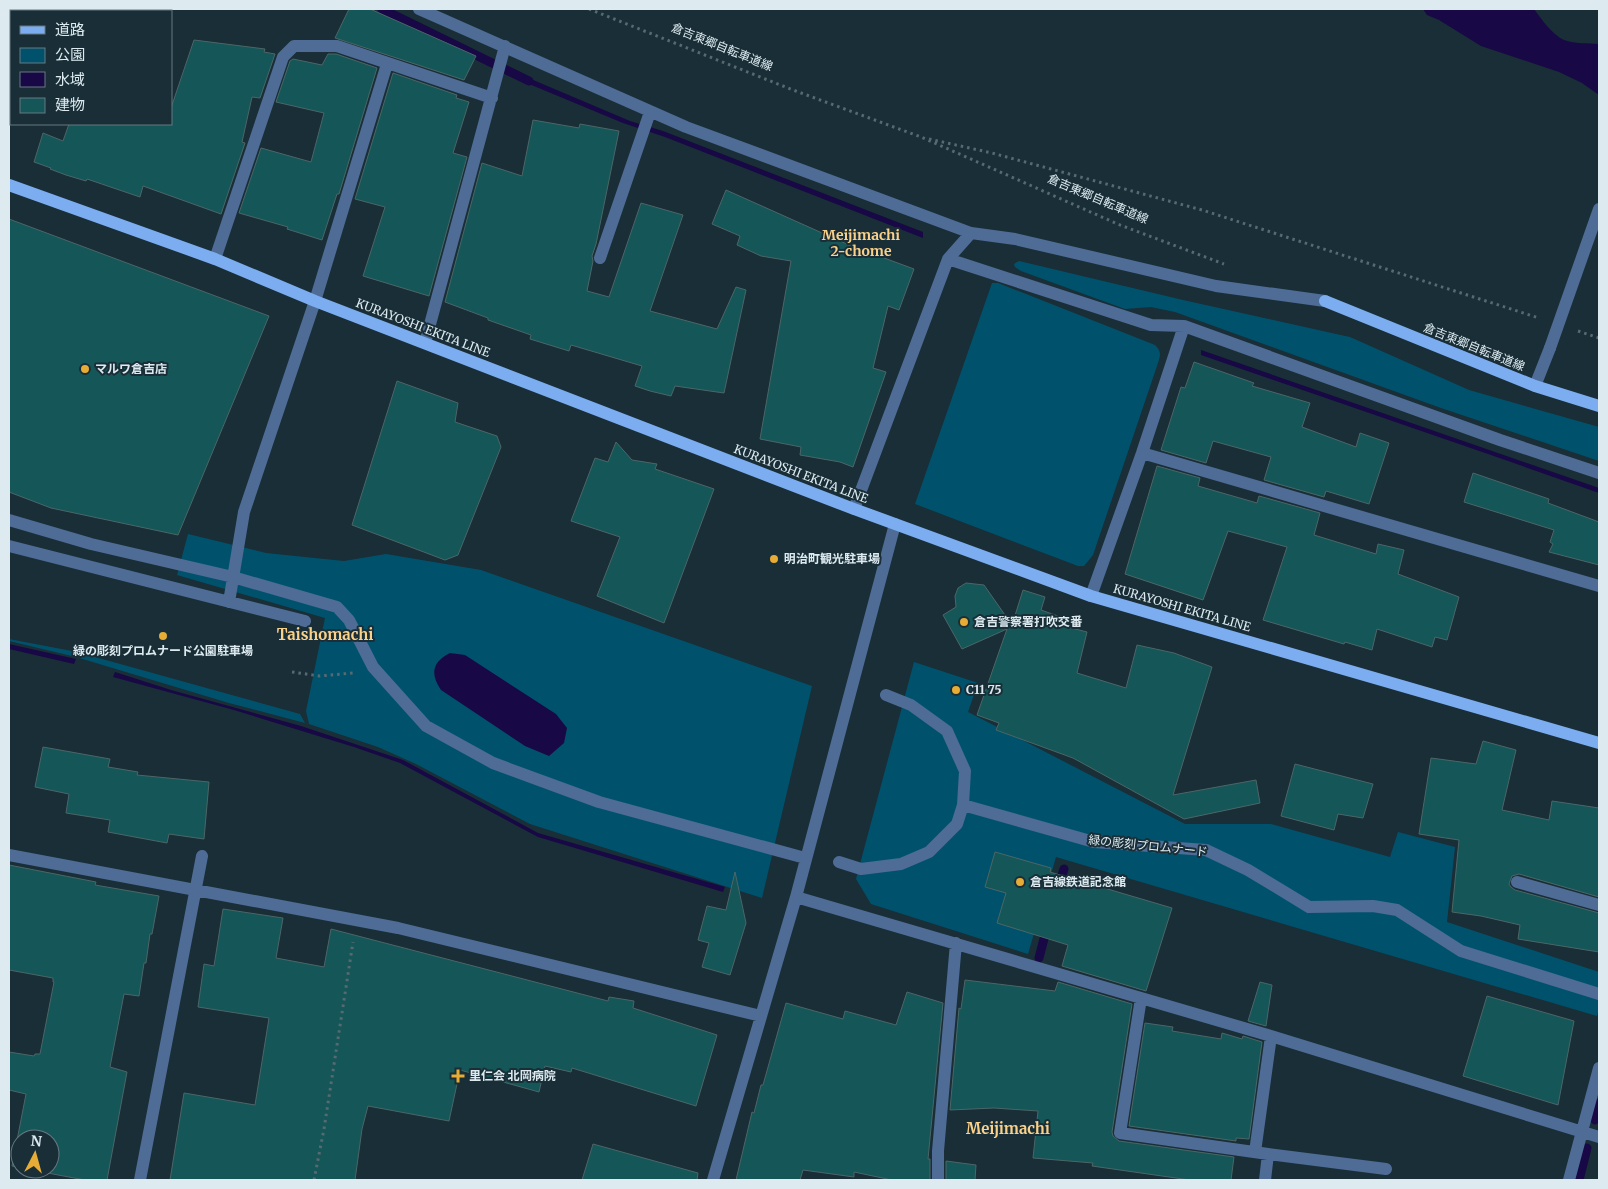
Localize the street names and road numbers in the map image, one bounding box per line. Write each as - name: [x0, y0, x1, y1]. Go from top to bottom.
- street label: 倉吉東郷自転車道線: [669, 19, 775, 74]
- street label: 倉吉東郷自転車道線: [1046, 171, 1151, 227]
- street label: KURAYOSHI EKITA LINE: [354, 295, 493, 360]
- street label: 倉吉東郷自転車道線: [1421, 319, 1527, 374]
- street label: KURAYOSHI EKITA LINE: [732, 441, 871, 506]
- street label: KURAYOSHI EKITA LINE: [1112, 581, 1253, 634]
- street label: 緑の彫刻プロムナード: [1088, 832, 1209, 859]

